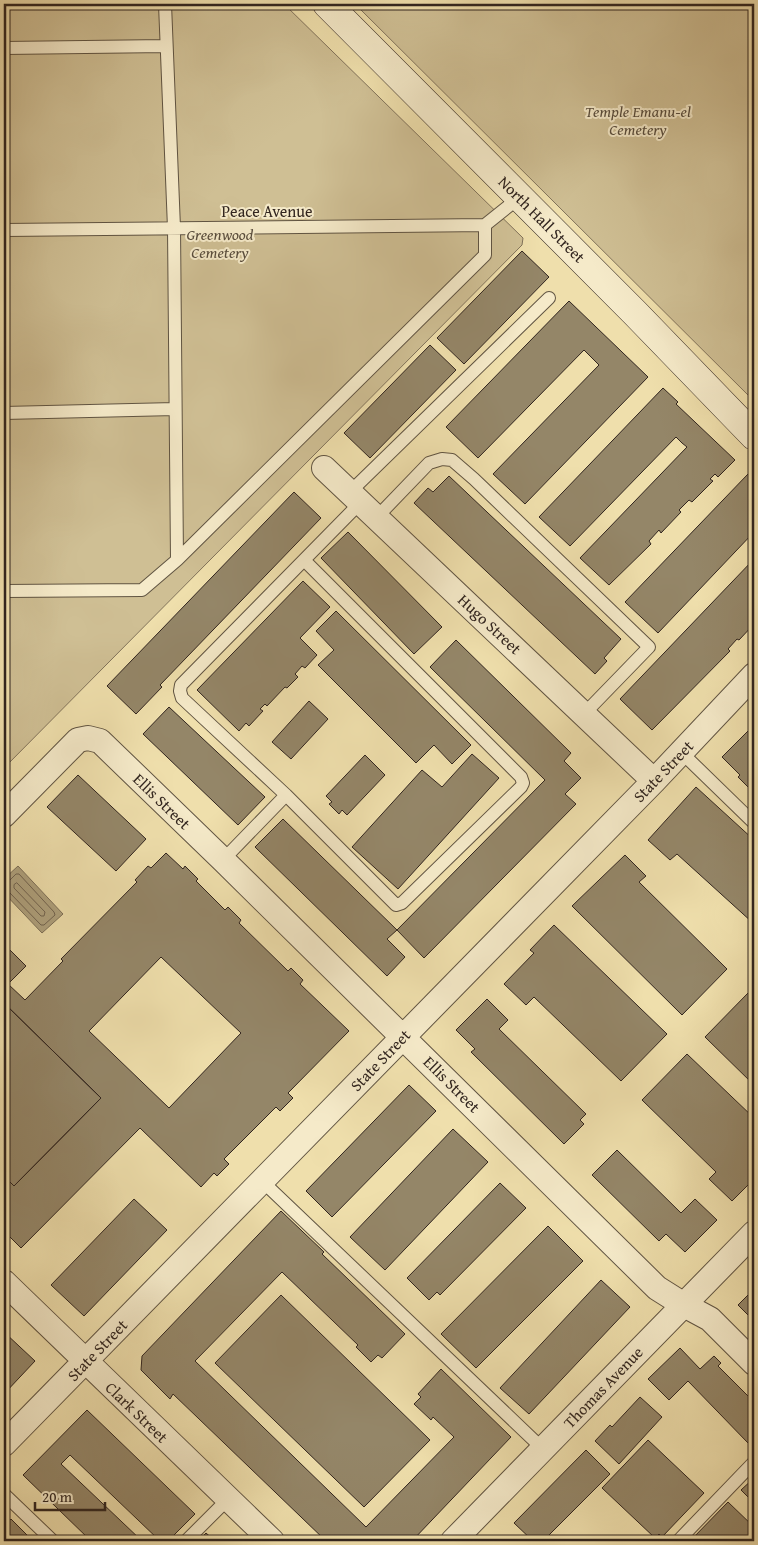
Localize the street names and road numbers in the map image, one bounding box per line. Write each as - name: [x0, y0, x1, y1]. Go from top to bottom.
- street label: North Hall Street: [493, 170, 591, 268]
- street label: Peace Avenue: [222, 199, 312, 223]
- street label: Hugo Street: [453, 588, 527, 660]
- street label: State Street: [627, 734, 699, 807]
- street label: Ellis Street: [128, 767, 196, 835]
- street label: State Street: [344, 1023, 416, 1096]
- street label: Ellis Street: [418, 1050, 486, 1118]
- street label: State Street: [61, 1313, 133, 1386]
- street label: Thomas Avenue: [558, 1341, 648, 1433]
- street label: Clark Street: [100, 1376, 174, 1448]

